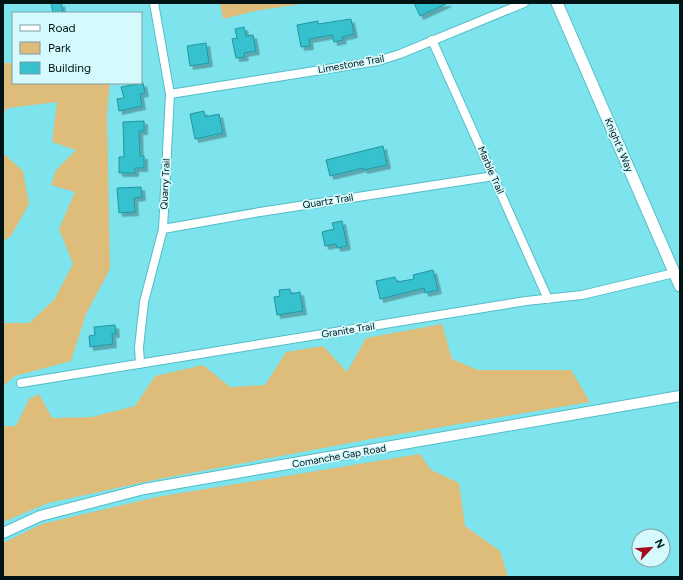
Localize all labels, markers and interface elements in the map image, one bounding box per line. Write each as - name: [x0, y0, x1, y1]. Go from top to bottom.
- legend: [12, 12, 142, 84]
- text: Road: [48, 21, 76, 35]
- text: Park: [48, 41, 71, 55]
- street label: Limestone Trail: [317, 52, 385, 76]
- text: Building: [48, 61, 91, 75]
- street label: Knight's Way: [602, 116, 637, 175]
- street label: Marble Trail: [475, 144, 507, 196]
- street label: Quarry Trail: [157, 158, 173, 210]
- street label: Quartz Trail: [302, 191, 354, 211]
- street label: Granite Trail: [320, 319, 376, 341]
- street label: Comanche Gap Road: [291, 441, 387, 471]
- north arrow: [631, 528, 671, 568]
- text: N: [652, 537, 667, 551]

